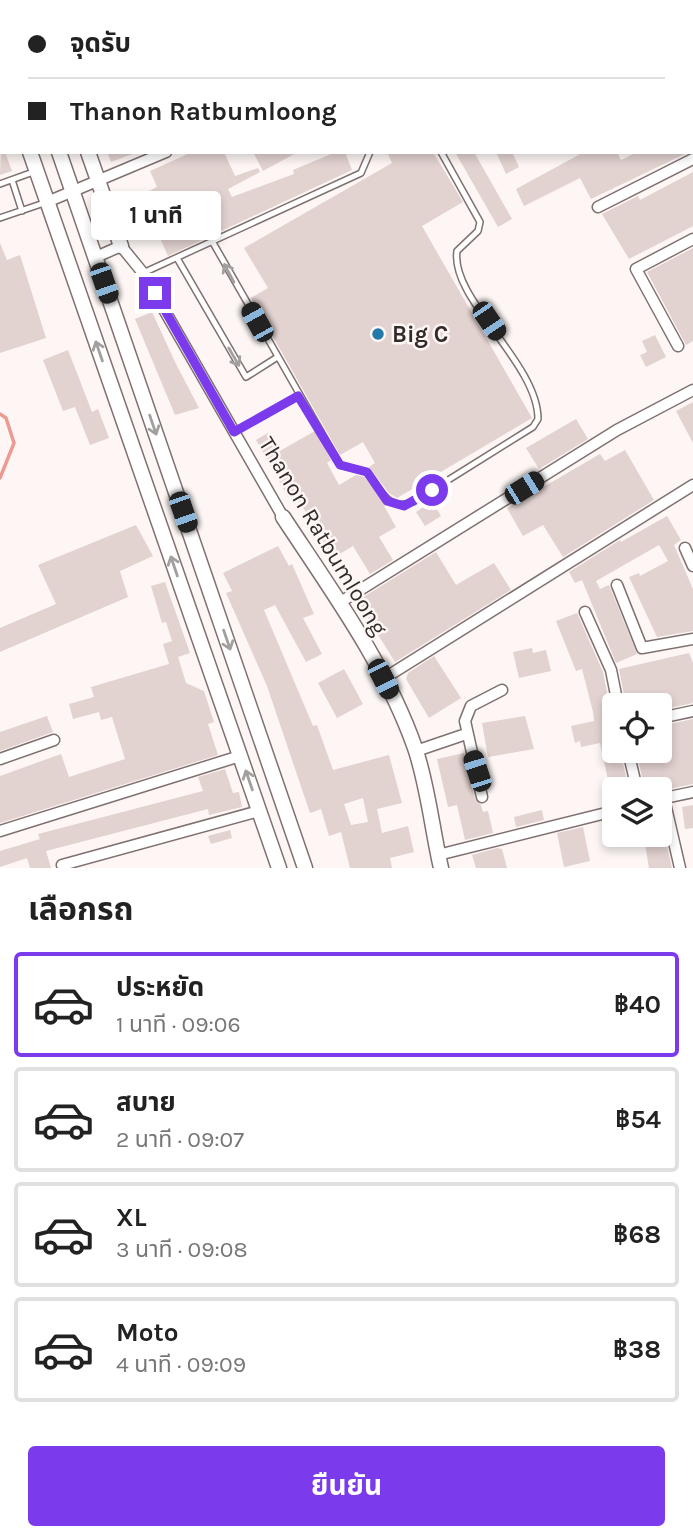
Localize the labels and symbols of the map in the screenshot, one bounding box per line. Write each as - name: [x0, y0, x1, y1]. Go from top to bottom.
- callout: 1 นาที: [90, 191, 220, 240]
- car: [88, 260, 121, 306]
- one-way arrow: [222, 263, 236, 283]
- route end: [139, 277, 171, 309]
- car: [469, 298, 510, 344]
- car: [238, 299, 277, 345]
- place label: Big C: [392, 321, 448, 348]
- marker: Big C: [370, 326, 386, 342]
- one-way arrow: [92, 340, 104, 362]
- one-way arrow: [228, 346, 242, 366]
- one-way arrow: [148, 414, 160, 436]
- street label: Thanon Ratbumloong: [253, 432, 393, 640]
- car: [501, 468, 548, 508]
- route start: [416, 474, 448, 506]
- car: [167, 489, 200, 535]
- one-way arrow: [167, 555, 179, 577]
- one-way arrow: [222, 629, 234, 651]
- car: [365, 656, 402, 702]
- car: [461, 748, 494, 794]
- one-way arrow: [241, 770, 254, 792]

